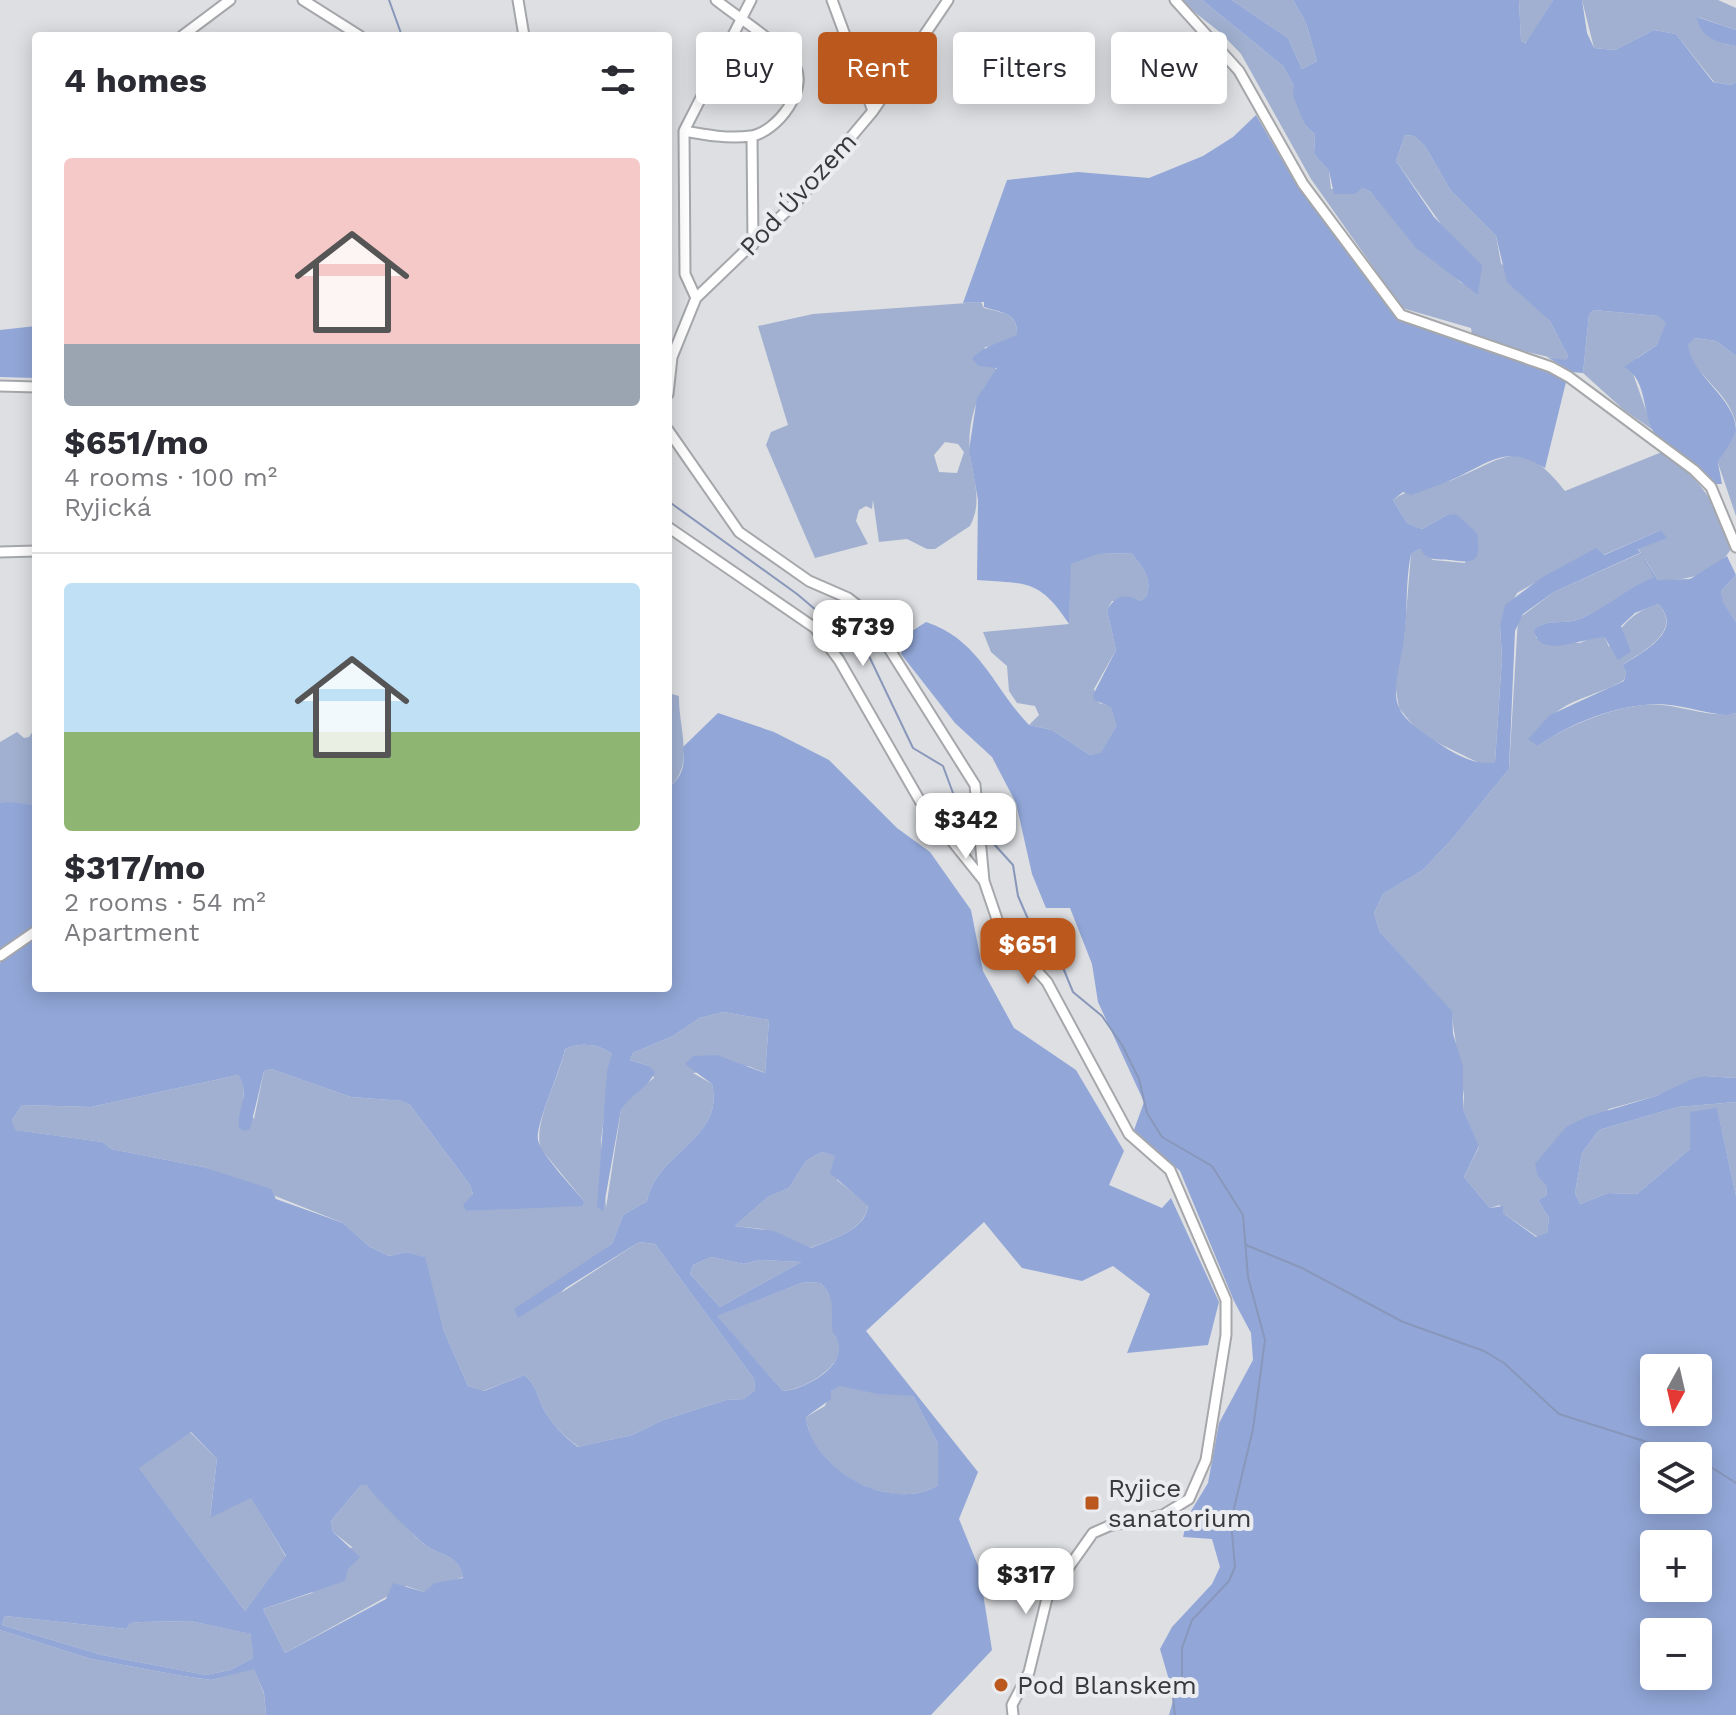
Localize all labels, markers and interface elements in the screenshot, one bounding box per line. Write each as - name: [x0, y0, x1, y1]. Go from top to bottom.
- chip: Buy: [696, 32, 802, 104]
- chip: Rent: [818, 32, 937, 104]
- chip: Filters: [953, 32, 1095, 104]
- chip: New: [1111, 32, 1227, 104]
- icon: filters: [596, 58, 640, 102]
- text: 4 homes: [64, 60, 207, 100]
- street label: Pod Úvozem: [733, 126, 863, 262]
- icon: home: [280, 210, 424, 354]
- text: $651/mo: [64, 422, 208, 462]
- text: 4 rooms · 100 m²: [64, 462, 277, 492]
- text: Ryjická: [64, 492, 151, 522]
- pin: $739: [816, 600, 910, 668]
- text: $739: [831, 611, 895, 641]
- icon: home: [280, 635, 424, 779]
- pin: $342: [919, 793, 1013, 861]
- text: $342: [934, 804, 998, 834]
- text: $317/mo: [64, 847, 205, 887]
- text: 2 rooms · 54 m²: [64, 887, 266, 917]
- text: Apartment: [64, 917, 200, 947]
- pin: $651: [981, 918, 1075, 986]
- text: $651: [998, 929, 1058, 959]
- north arrow: [1640, 1354, 1712, 1426]
- map controls: [1640, 1354, 1712, 1690]
- button: layers: [1640, 1442, 1712, 1514]
- place label: Ryjice sanatorium: [1108, 1473, 1252, 1533]
- marker: Ryjice sanatorium: [1083, 1494, 1101, 1512]
- button: +: [1640, 1530, 1712, 1602]
- pin: $317: [979, 1548, 1073, 1616]
- text: $317: [996, 1559, 1056, 1589]
- button: −: [1640, 1618, 1712, 1690]
- place label: Pod Blanskem: [1017, 1670, 1197, 1700]
- marker: Pod Blanskem: [992, 1676, 1010, 1694]

